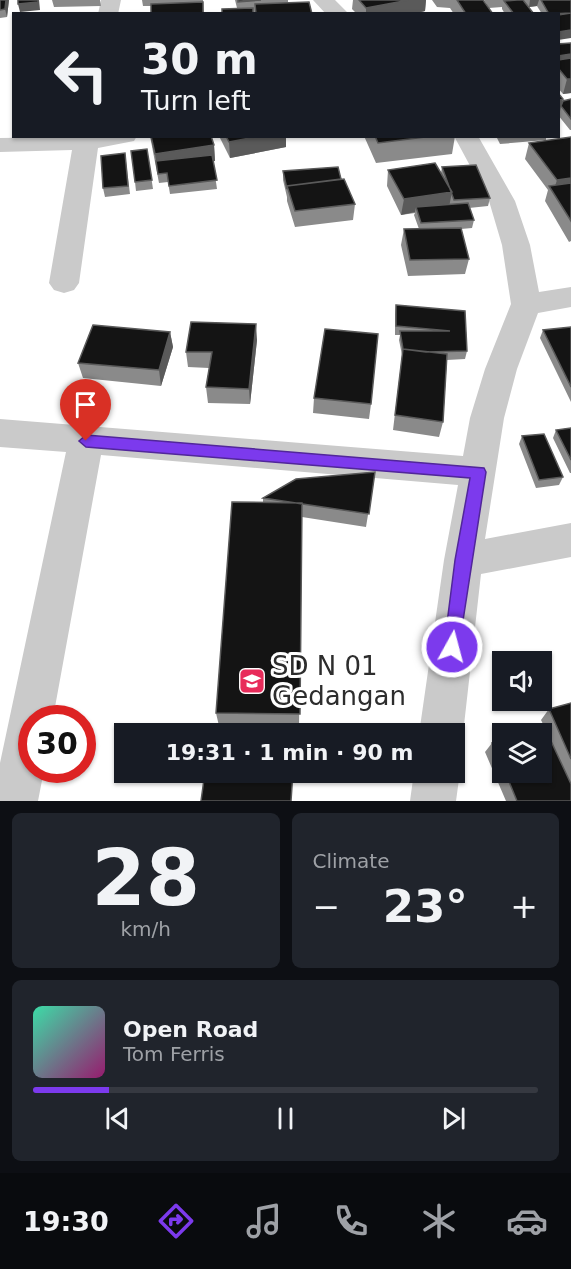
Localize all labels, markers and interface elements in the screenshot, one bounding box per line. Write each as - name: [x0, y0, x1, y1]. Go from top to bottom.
- text: 30 m: [141, 35, 258, 84]
- icon: left: [42, 36, 120, 114]
- text: Turn left: [141, 85, 251, 116]
- pin: [60, 379, 111, 441]
- icon: arrive: [69, 388, 102, 421]
- position arrow: [420, 615, 484, 679]
- place label: SD N 01 Gedangan: [272, 651, 406, 711]
- map controls: [492, 651, 552, 783]
- button: sound: [492, 651, 552, 711]
- school or university icon: SD N 01 Gedangan: [237, 666, 267, 696]
- speed limit sign: 30: [18, 705, 96, 783]
- button: layers: [492, 723, 552, 783]
- text: 19:31 · 1 min · 90 m: [166, 740, 413, 765]
- text: 28: [91, 833, 200, 923]
- text: Climate: [313, 849, 389, 873]
- text: 23°: [383, 880, 468, 933]
- text: −: [313, 887, 340, 926]
- text: +: [510, 887, 538, 926]
- text: km/h: [121, 917, 171, 941]
- text: Open Road: [123, 1017, 258, 1042]
- text: Tom Ferris: [123, 1042, 225, 1066]
- icon: previous: [101, 1102, 134, 1135]
- icon: pause: [269, 1102, 302, 1135]
- icon: next: [437, 1102, 470, 1135]
- icon: directions: [155, 1200, 197, 1242]
- icon: music: [243, 1200, 285, 1242]
- icon: phone: [330, 1200, 372, 1242]
- icon: climate: [418, 1200, 460, 1242]
- icon: car: [506, 1200, 548, 1242]
- text: 19:30: [23, 1206, 109, 1237]

